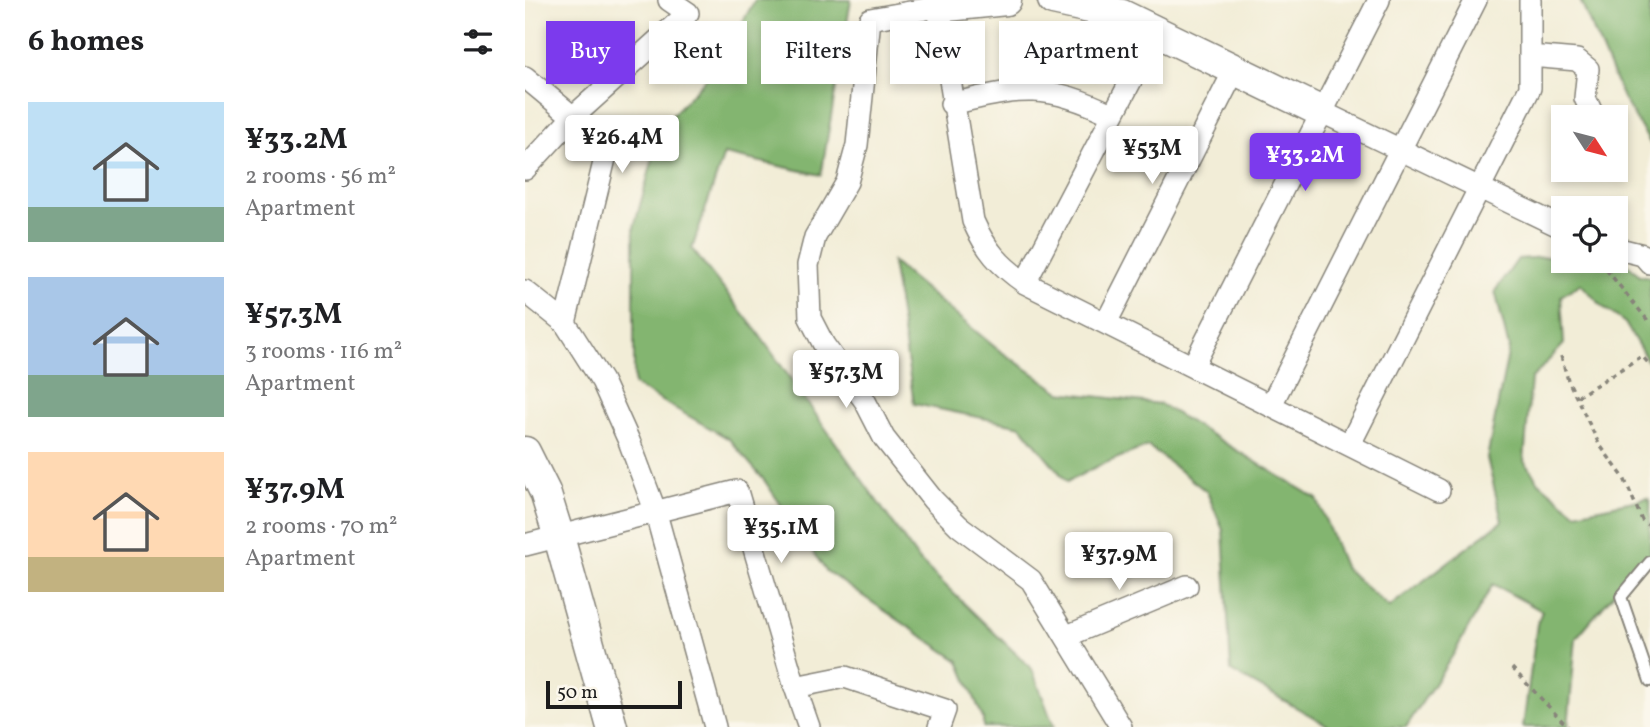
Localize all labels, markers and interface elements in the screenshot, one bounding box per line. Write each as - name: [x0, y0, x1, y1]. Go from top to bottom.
- text: 6 homes: [28, 21, 144, 63]
- chip: Buy: [546, 21, 635, 84]
- chip: Rent: [649, 21, 747, 84]
- chip: Filters: [761, 21, 876, 84]
- chip: New: [890, 21, 985, 84]
- chip: Apartment: [999, 21, 1163, 84]
- icon: filters: [459, 23, 497, 61]
- north arrow: [1551, 105, 1627, 182]
- map controls: [1551, 105, 1628, 273]
- pin: ¥26.4M: [565, 116, 679, 175]
- text: ¥33.2M: [245, 119, 348, 161]
- text: ¥26.4M: [581, 122, 663, 154]
- pin: ¥53M: [1111, 127, 1193, 186]
- icon: home: [84, 130, 168, 214]
- text: ¥53M: [1122, 133, 1182, 165]
- pin: ¥33.2M: [1248, 134, 1362, 193]
- text: ¥33.2M: [1266, 140, 1344, 172]
- text: 2 rooms · 56 m²: [245, 161, 396, 193]
- text: Apartment: [245, 193, 356, 225]
- button: locate: [1551, 196, 1628, 273]
- text: ¥57.3M: [245, 294, 342, 336]
- icon: home: [84, 305, 168, 389]
- text: 3 rooms · 116 m²: [245, 336, 402, 368]
- pin: ¥57.3M: [789, 350, 903, 410]
- text: ¥57.3M: [809, 357, 883, 389]
- text: Apartment: [245, 368, 356, 400]
- text: ¥37.9M: [245, 469, 345, 511]
- icon: home: [84, 480, 168, 564]
- pin: ¥35.1M: [724, 505, 838, 565]
- text: 2 rooms · 70 m²: [245, 511, 398, 543]
- text: ¥35.1M: [743, 512, 819, 544]
- pin: ¥37.9M: [1062, 532, 1176, 592]
- text: ¥37.9M: [1081, 539, 1157, 571]
- text: Apartment: [245, 543, 356, 575]
- scale bar: [546, 678, 683, 710]
- text: 50 m: [557, 680, 598, 706]

